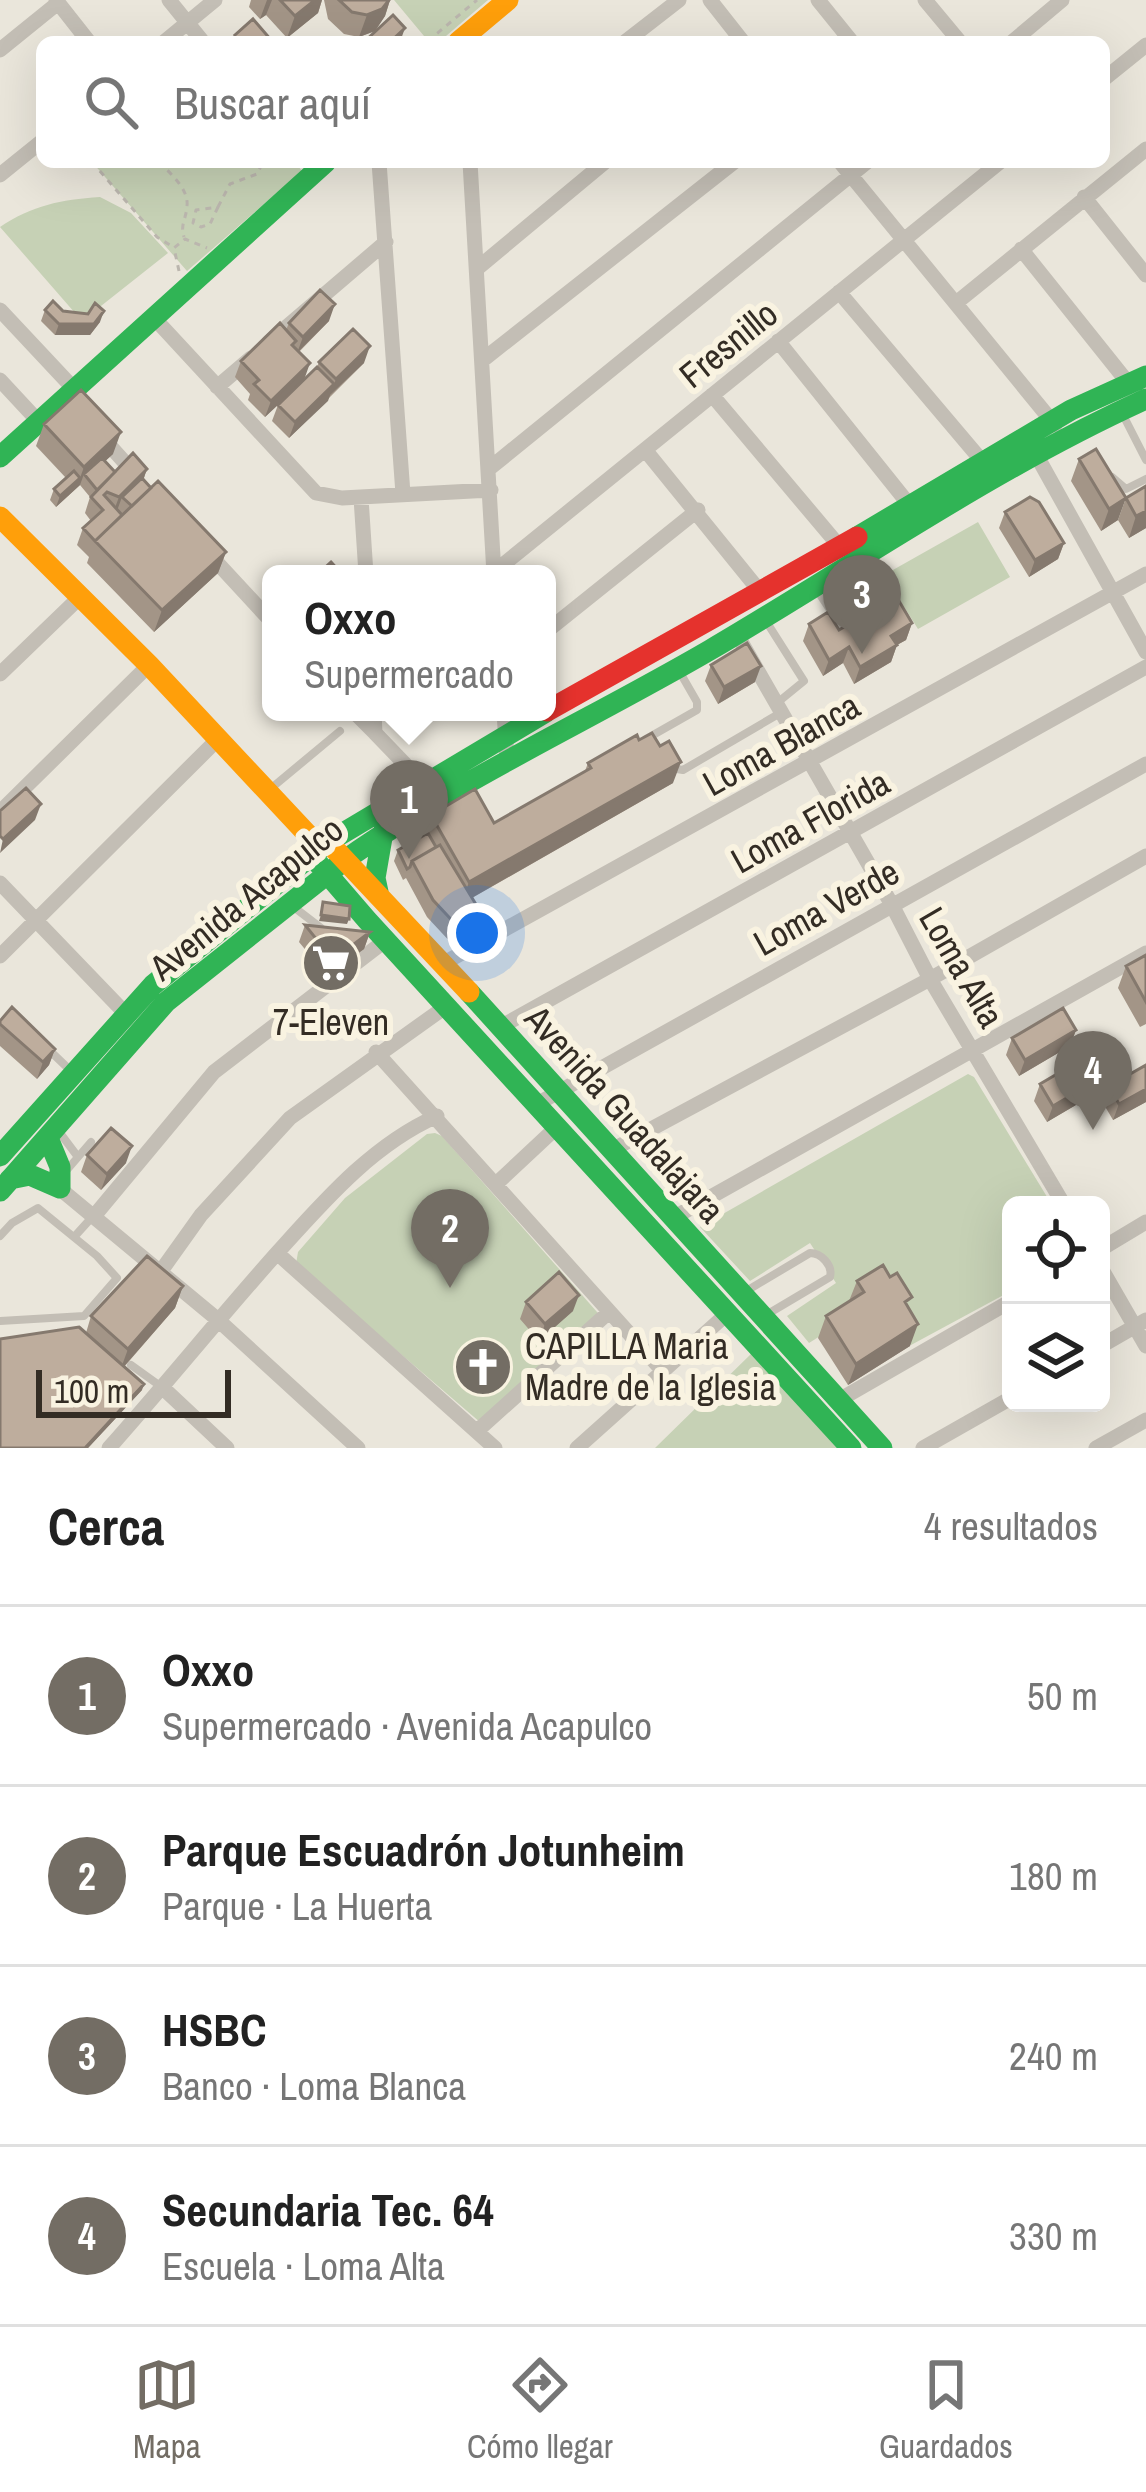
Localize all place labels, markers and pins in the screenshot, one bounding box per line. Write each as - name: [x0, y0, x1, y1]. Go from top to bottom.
- pin: 3: [823, 555, 901, 654]
- pin: 1: [370, 760, 448, 859]
- supermarket icon: 7-Eleven: [300, 932, 362, 994]
- place label: 7-Eleven: [273, 998, 389, 1046]
- pin: 4: [1054, 1031, 1132, 1130]
- pin: 2: [411, 1189, 489, 1288]
- place label: CAPILLA Maria Madre de la Iglesia: [525, 1322, 776, 1411]
- church icon: CAPILLA Maria Madre de la Iglesia: [452, 1336, 514, 1398]

